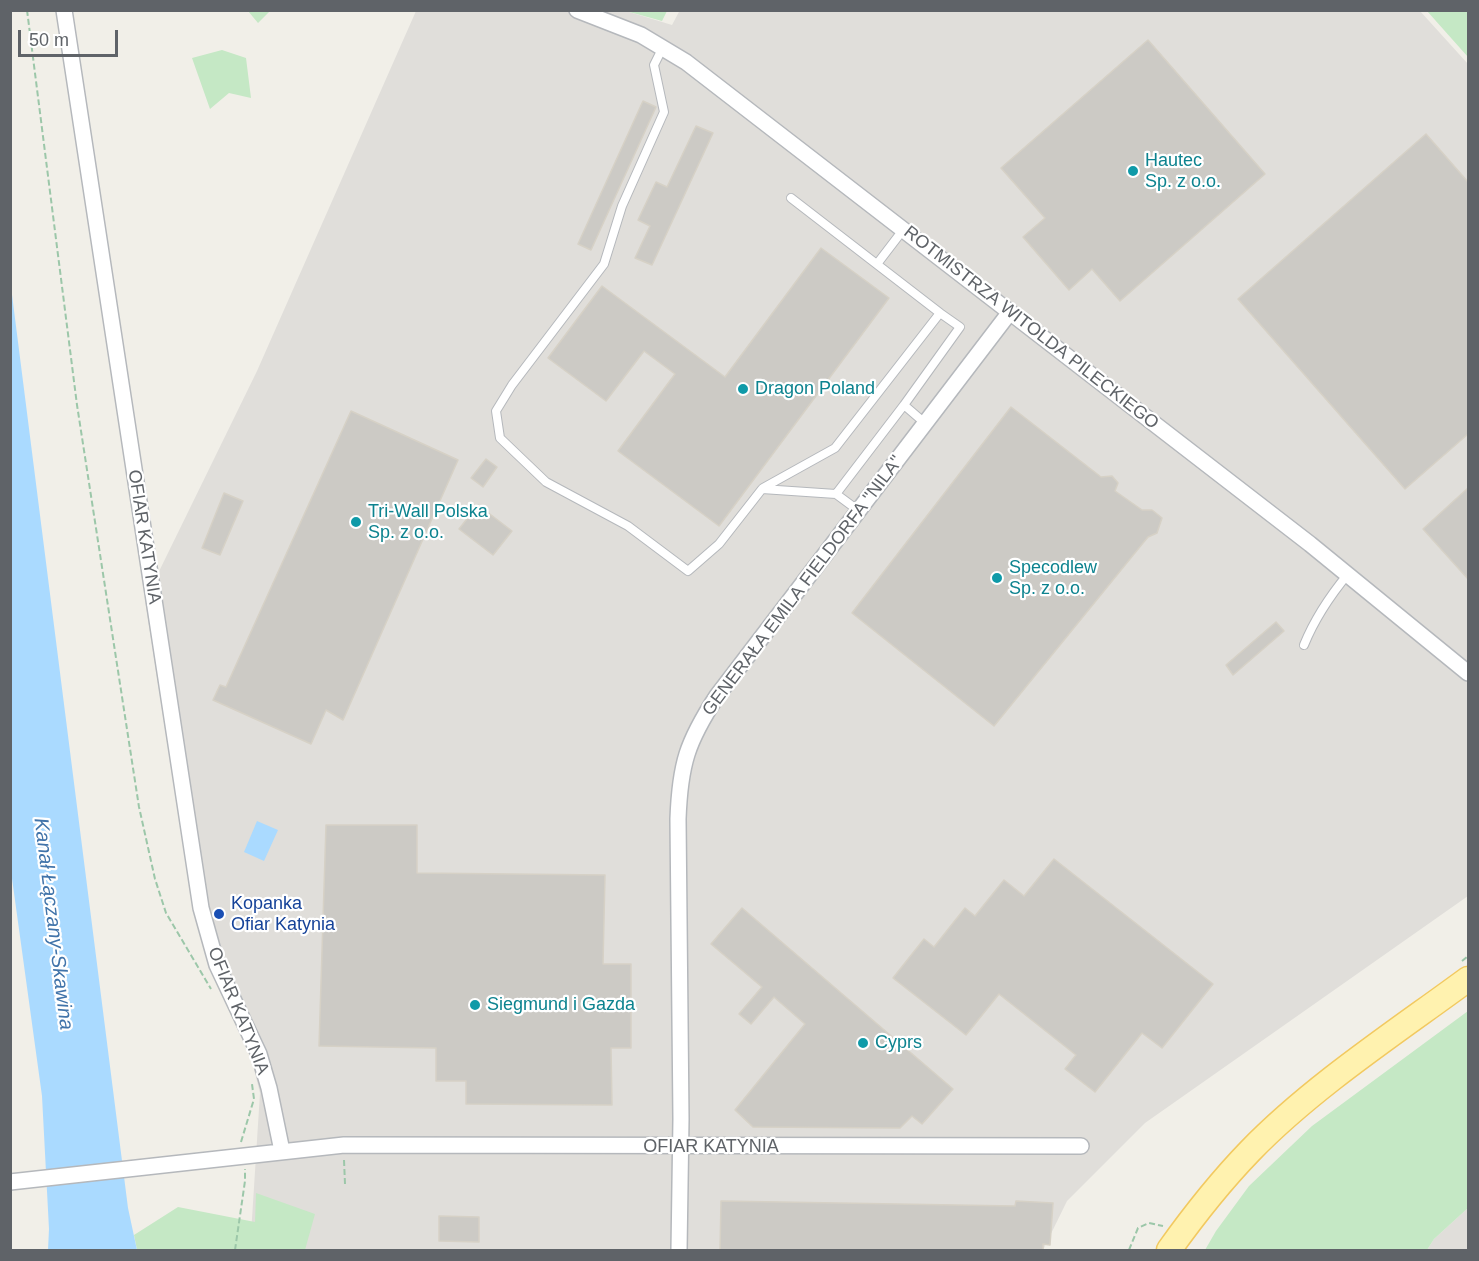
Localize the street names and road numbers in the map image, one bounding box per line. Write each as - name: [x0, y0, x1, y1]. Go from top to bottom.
- street label: ROTMISTRZA WITOLDA PILECKIEGO: [899, 222, 1163, 434]
- street label: GENERAŁA EMILA FIELDORFA "NILA": [698, 452, 908, 720]
- street label: OFIAR KATYNIA: [123, 468, 165, 606]
- street label: OFIAR KATYNIA: [203, 944, 273, 1078]
- street label: OFIAR KATYNIA: [643, 1136, 779, 1158]

